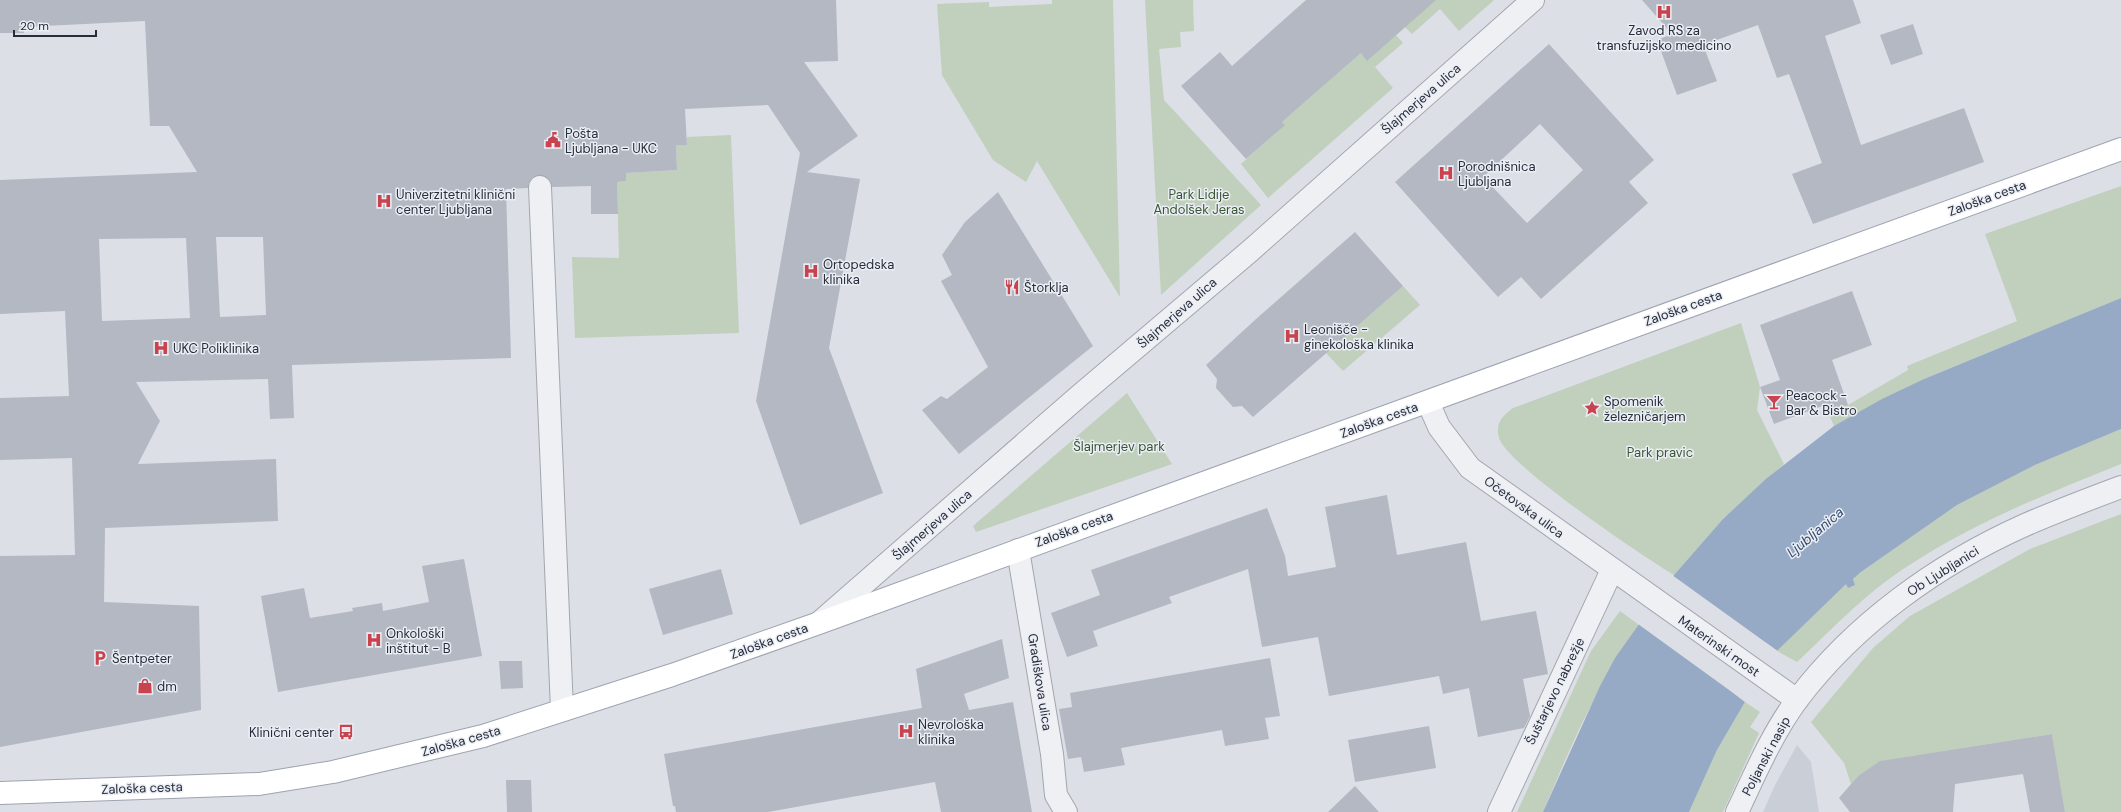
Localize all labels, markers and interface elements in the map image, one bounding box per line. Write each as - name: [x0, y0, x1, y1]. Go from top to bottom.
- hospital icon: Zavod RS za transfuzijsko medicino: [1655, 3, 1673, 21]
- scale bar: [14, 12, 96, 38]
- text: 20 m: [20, 18, 49, 34]
- place label: Zavod RS za transfuzijsko medicino: [1597, 22, 1732, 54]
- street label: Šlajmerjeva ulica: [1378, 60, 1464, 138]
- place label: Pošta Ljubljana - UKC: [565, 125, 657, 157]
- public building icon: Pošta Ljubljana - UKC: [544, 131, 562, 149]
- place label: Porodnišnica Ljubljana: [1458, 158, 1536, 190]
- hospital icon: Porodnišnica Ljubljana: [1437, 164, 1455, 182]
- street label: Zaloška cesta: [1946, 176, 2028, 220]
- place label: Univerzitetni klinični center Ljubljana: [396, 186, 515, 218]
- park label: Park Lidije Andolšek Jeras: [1153, 186, 1245, 218]
- hospital icon: Univerzitetni klinični center Ljubljana: [375, 192, 393, 210]
- place label: Ortopedska klinika: [823, 256, 894, 288]
- hospital icon: Ortopedska klinika: [802, 262, 820, 280]
- street label: Šlajmerjeva ulica: [1134, 274, 1220, 352]
- restaurant icon: Štorklja: [1003, 278, 1021, 296]
- place label: Štorklja: [1024, 279, 1069, 296]
- street label: Zaloška cesta: [1642, 286, 1724, 330]
- place label: Leonišče - ginekološka klinika: [1304, 321, 1414, 353]
- hospital icon: Leonišče - ginekološka klinika: [1283, 327, 1301, 345]
- hospital icon: UKC Poliklinika: [152, 339, 170, 357]
- place label: UKC Poliklinika: [173, 340, 259, 357]
- place label: Peacock - Bar & Bistro: [1786, 387, 1857, 419]
- place label: Spomenik železničarjem: [1604, 393, 1686, 425]
- bar icon: Peacock - Bar & Bistro: [1765, 393, 1783, 411]
- street label: Zaloška cesta: [1338, 398, 1420, 442]
- place icon: Spomenik železničarjem: [1583, 399, 1601, 417]
- park label: Šlajmerjev park: [1073, 438, 1165, 455]
- park label: Park pravic: [1627, 444, 1693, 461]
- street label: Očetovska ulica: [1481, 472, 1567, 542]
- street label: Šlajmerjeva ulica: [889, 486, 975, 564]
- water label: Ljubljanica: [1783, 503, 1848, 561]
- street label: Zaloška cesta: [1033, 507, 1115, 551]
- street label: Ob Ljubljanici: [1904, 542, 1982, 600]
- street label: Materinski most: [1675, 612, 1763, 680]
- street label: Zaloška cesta: [728, 619, 810, 663]
- place label: Onkološki inštitut - B: [386, 625, 451, 657]
- hospital icon: Onkološki inštitut - B: [365, 631, 383, 649]
- street label: Gradiškova ulica: [1024, 632, 1056, 732]
- street label: Šuštarjevo nabrežje: [1522, 635, 1588, 747]
- parking icon: Šentpeter: [91, 649, 109, 667]
- place label: Šentpeter: [112, 650, 172, 667]
- shop icon: dm: [136, 677, 154, 695]
- place label: dm: [157, 678, 177, 695]
- street label: Poljanski nasip: [1738, 713, 1794, 799]
- place label: Nevrološka klinika: [918, 716, 984, 748]
- street label: Zaloška cesta: [419, 722, 503, 760]
- hospital icon: Nevrološka klinika: [897, 722, 915, 740]
- bus stop icon: Klinični center: [337, 723, 355, 741]
- place label: Klinični center: [249, 724, 334, 741]
- street label: Zaloška cesta: [101, 778, 183, 798]

